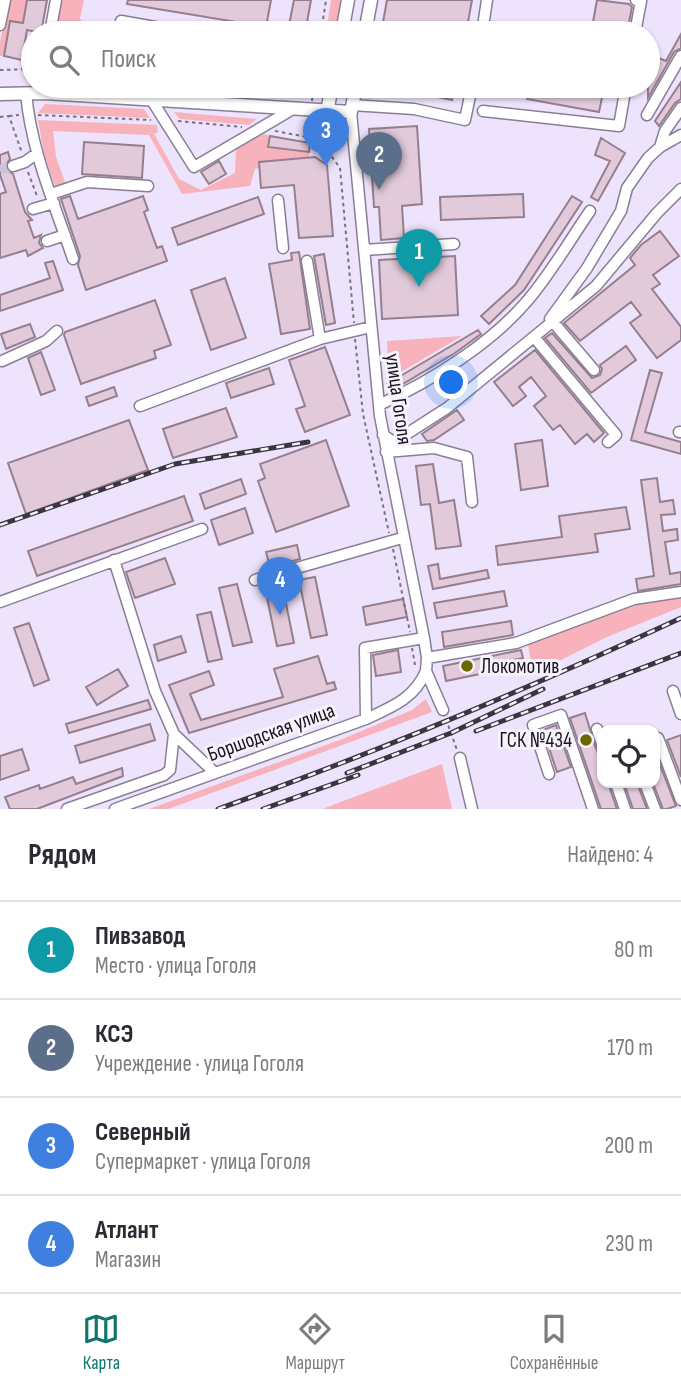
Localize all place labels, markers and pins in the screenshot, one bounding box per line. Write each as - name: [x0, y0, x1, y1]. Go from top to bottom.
- pin: 3: [303, 108, 349, 166]
- pin: 2: [356, 132, 402, 190]
- pin: 1: [396, 229, 442, 287]
- pin: 4: [257, 557, 303, 615]
- place label: Локомотив: [481, 654, 559, 679]
- marker: Локомотив: [459, 658, 475, 674]
- place label: ГСК №434: [500, 728, 572, 753]
- marker: ГСК №434: [578, 732, 594, 748]

